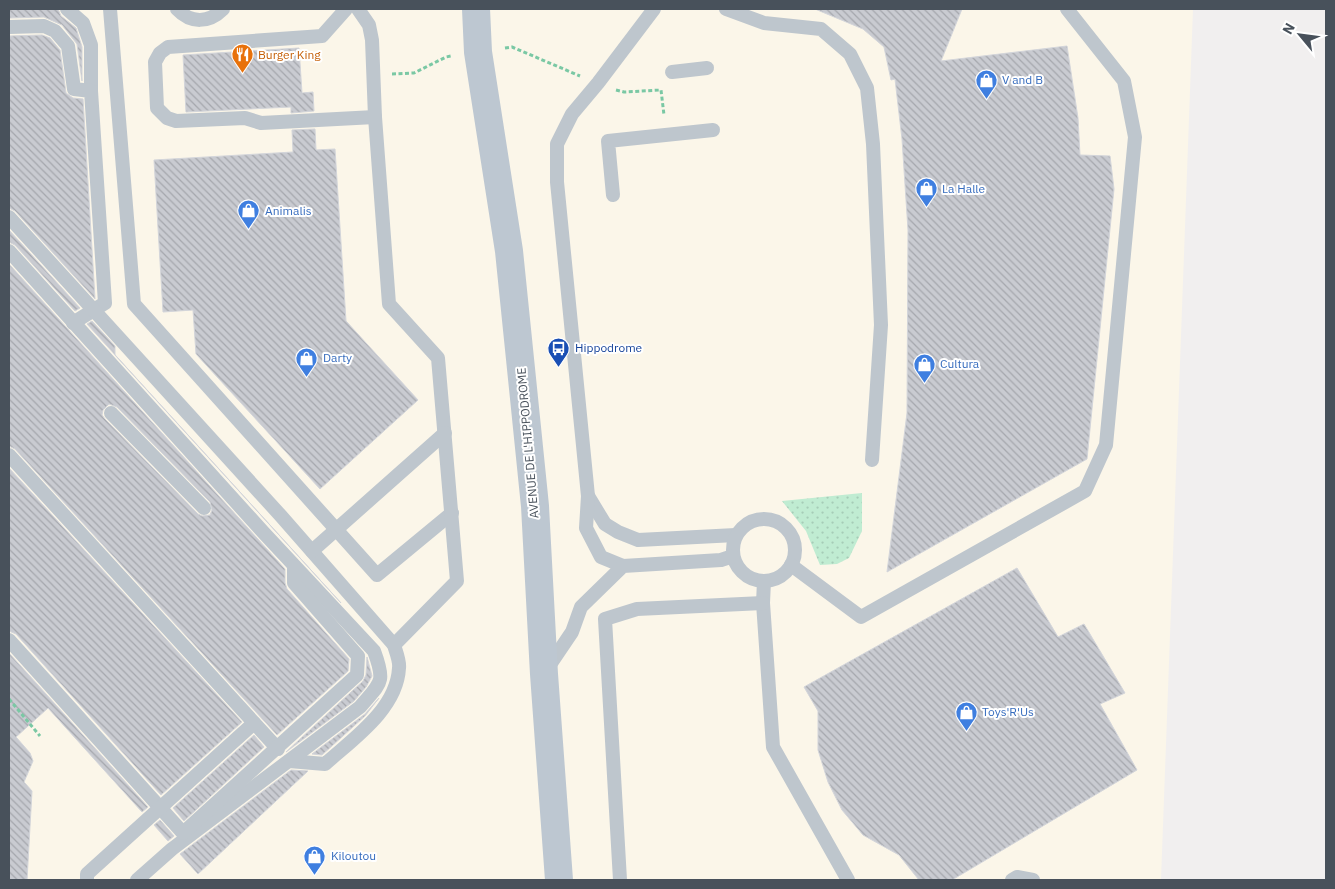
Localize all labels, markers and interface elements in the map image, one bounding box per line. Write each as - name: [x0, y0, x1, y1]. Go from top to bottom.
- north arrow: [1275, 10, 1325, 60]
- text: N: [1278, 20, 1299, 37]
- restaurant icon: Burger King: [230, 43, 254, 74]
- place label: Burger King: [258, 47, 321, 62]
- shop icon: V and B: [974, 68, 998, 99]
- place label: V and B: [1002, 72, 1043, 87]
- shop icon: La Halle: [914, 177, 938, 208]
- place label: La Halle: [942, 181, 986, 196]
- shop icon: Animalis: [237, 199, 261, 230]
- place label: Animalis: [265, 203, 312, 218]
- bus stop icon: Hippodrome: [547, 336, 571, 367]
- place label: Hippodrome: [575, 340, 643, 355]
- shop icon: Darty: [295, 346, 319, 377]
- place label: Darty: [323, 350, 352, 365]
- shop icon: Cultura: [912, 352, 936, 383]
- place label: Cultura: [940, 356, 980, 371]
- street label: AVENUE DE L'HIPPODROME: [513, 367, 542, 519]
- shop icon: Toys'R'Us: [954, 700, 978, 731]
- place label: Toys'R'Us: [982, 704, 1034, 719]
- shop icon: Kiloutou: [303, 844, 327, 875]
- place label: Kiloutou: [331, 848, 376, 863]

